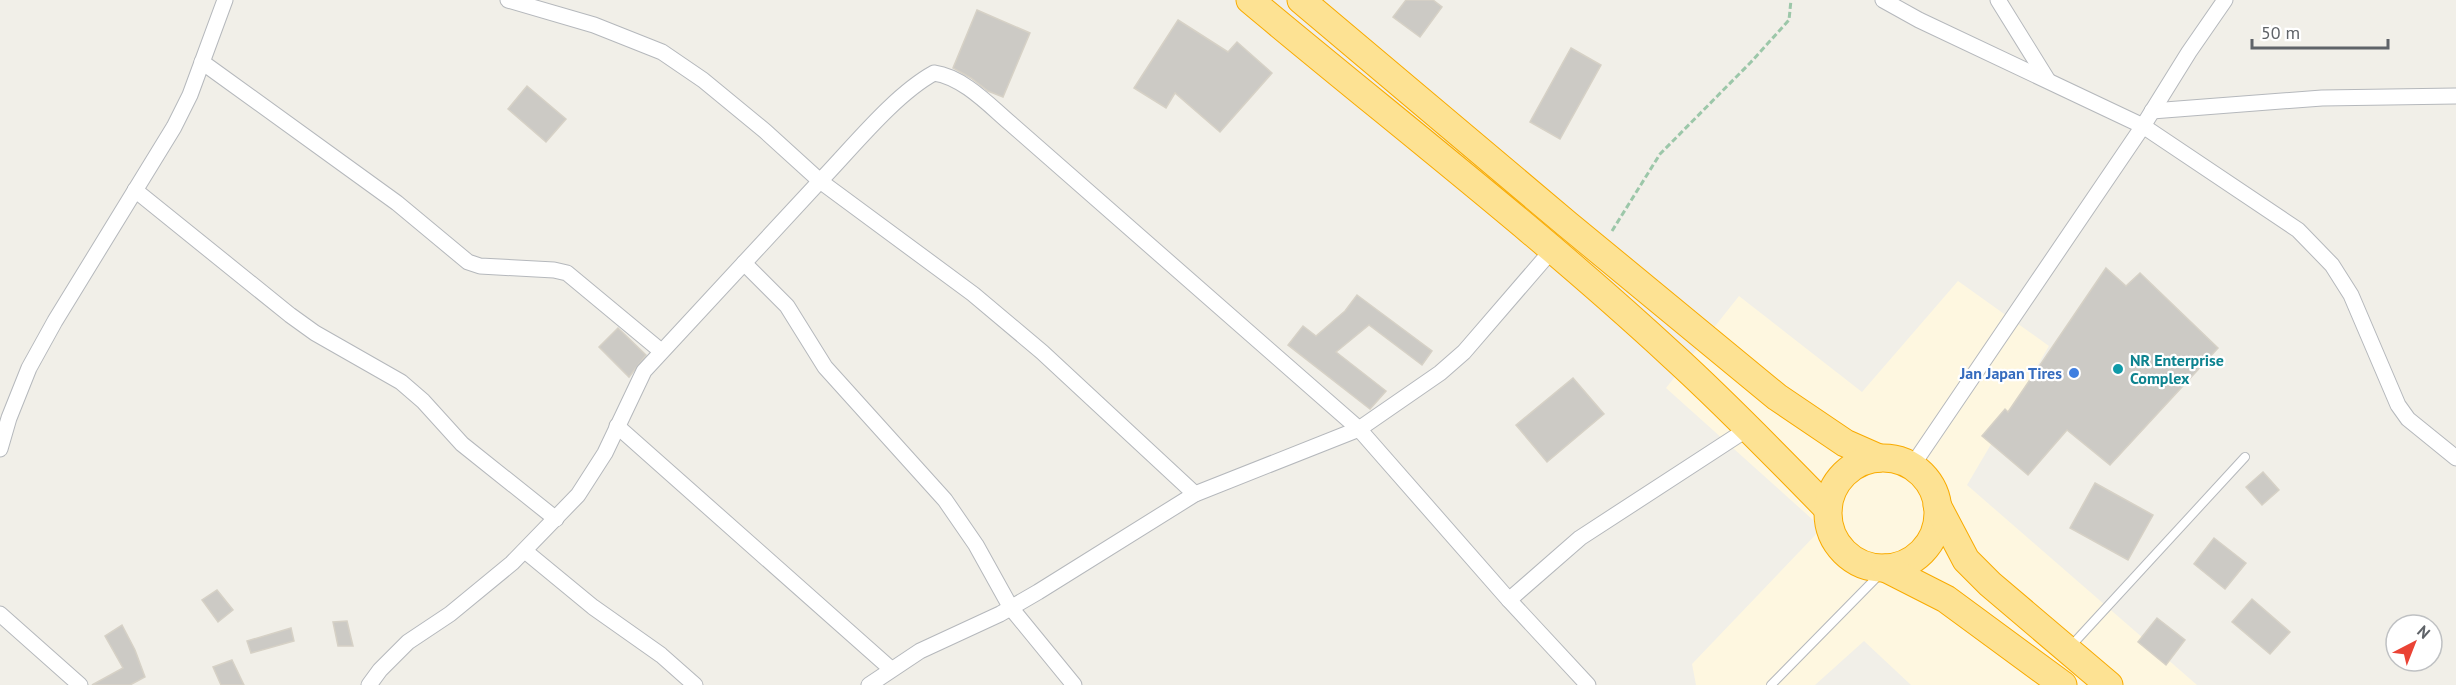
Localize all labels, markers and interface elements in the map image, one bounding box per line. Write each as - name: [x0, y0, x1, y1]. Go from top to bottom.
- scale bar: [2252, 12, 2388, 50]
- text: 50 m: [2261, 21, 2300, 44]
- place label: NR Enterprise Complex: [2130, 350, 2224, 388]
- marker: NR Enterprise Complex: [2111, 362, 2125, 376]
- place label: Jan Japan Tires: [1959, 363, 2062, 383]
- marker: Jan Japan Tires: [2067, 366, 2081, 380]
- north arrow: [2384, 613, 2444, 673]
- text: N: [2413, 621, 2435, 643]

